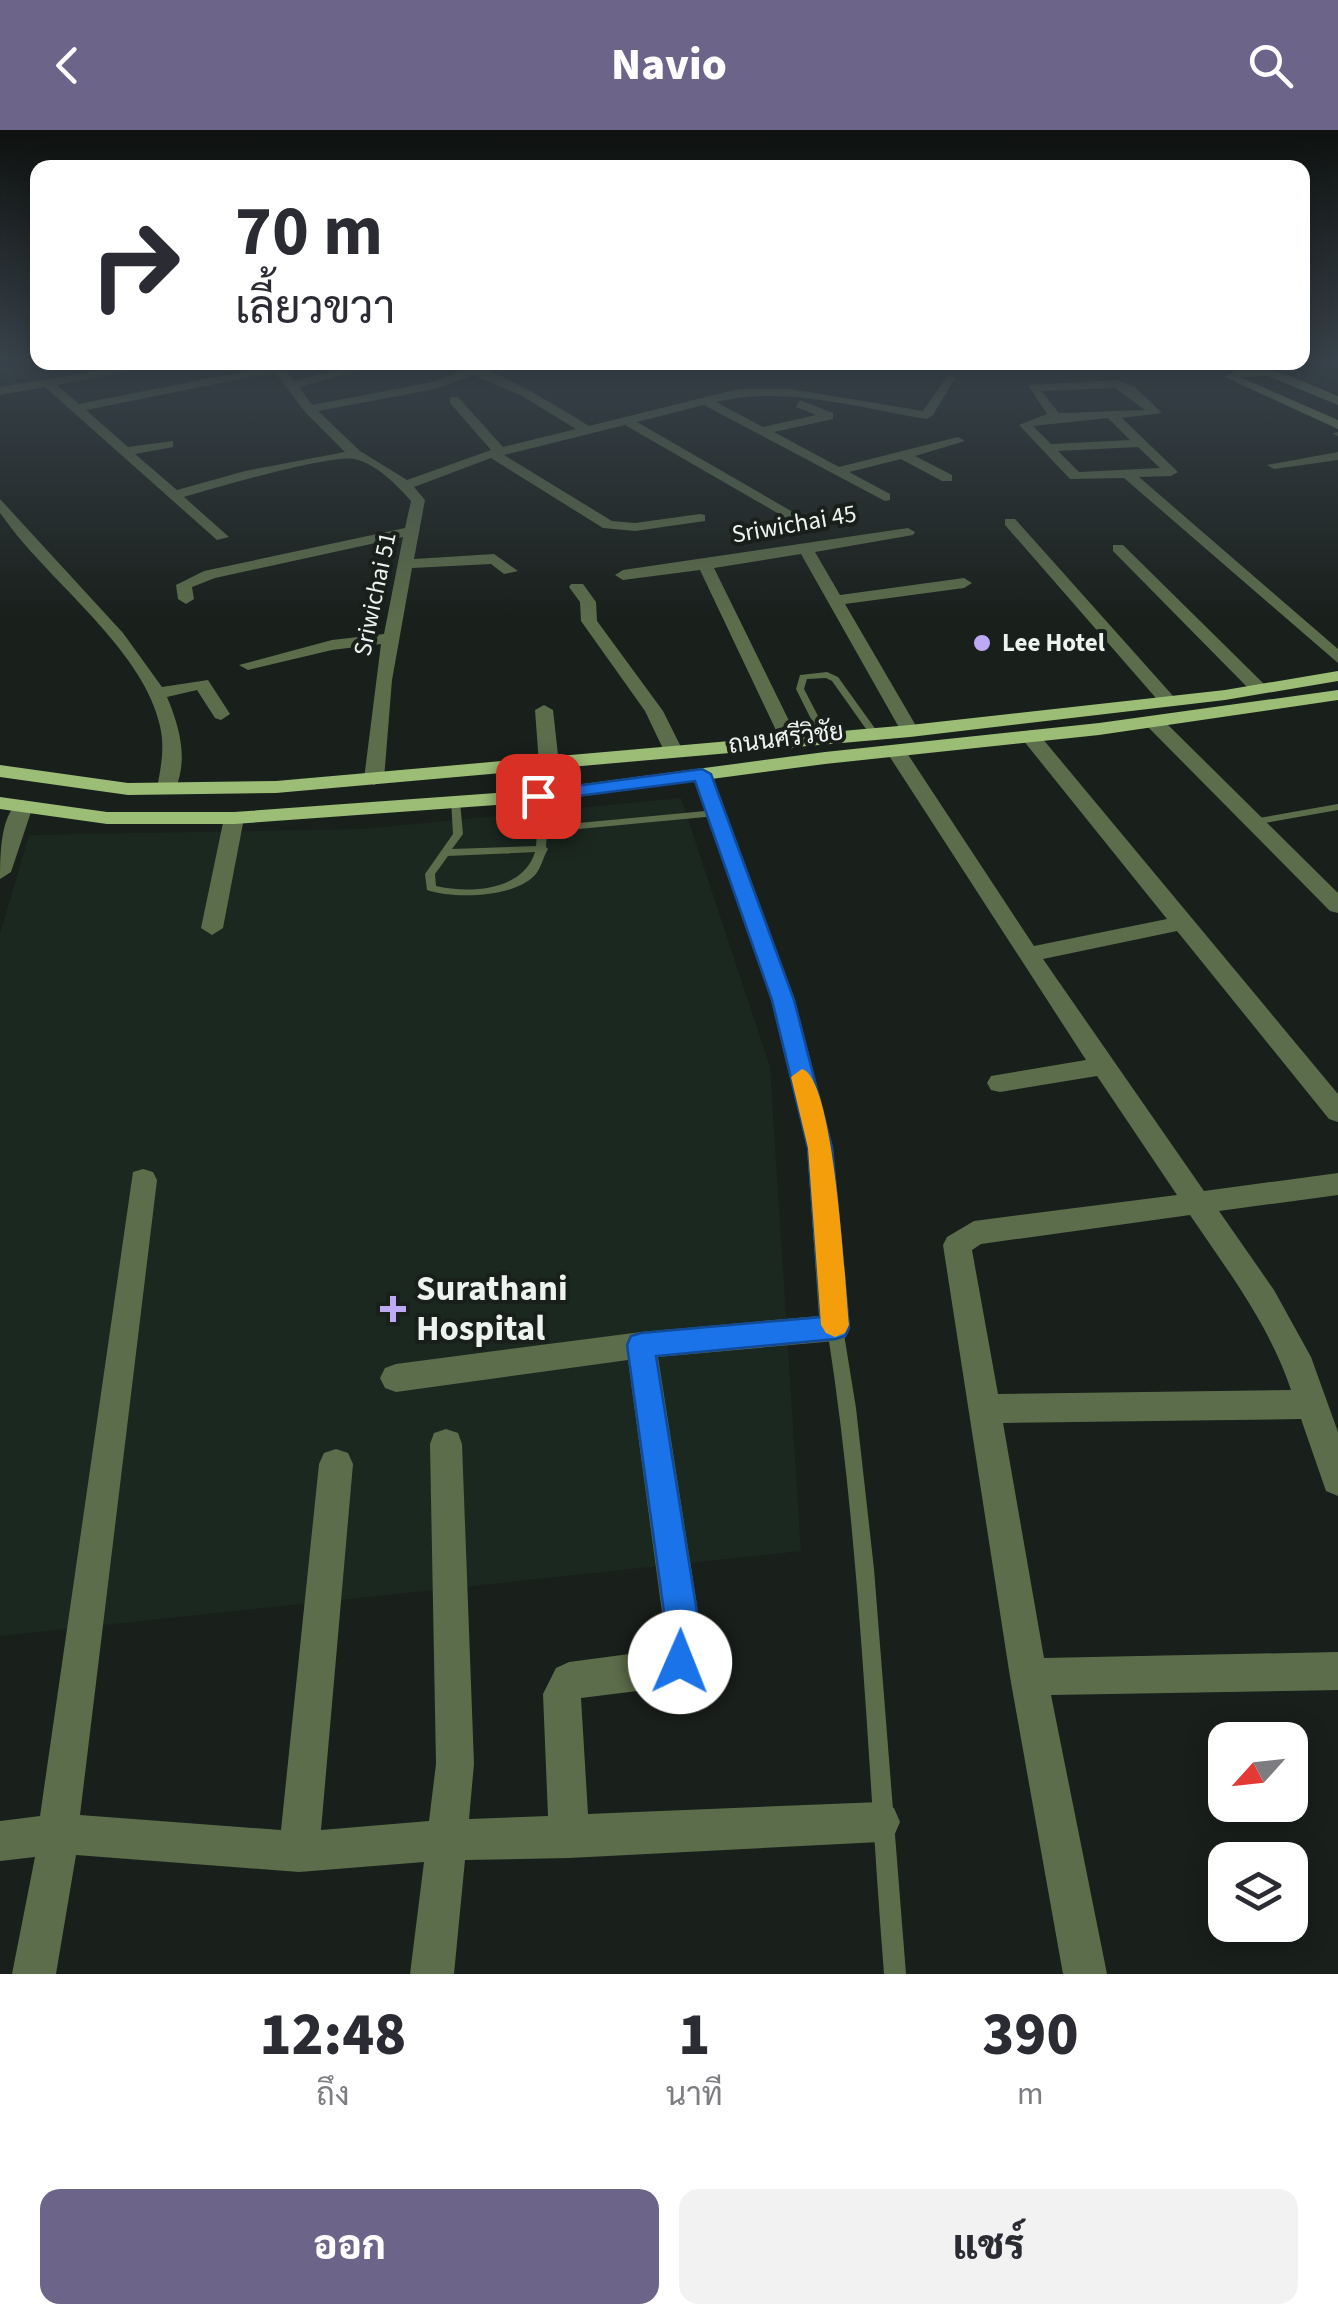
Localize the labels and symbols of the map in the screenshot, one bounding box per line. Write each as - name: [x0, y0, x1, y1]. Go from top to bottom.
- street label: Sriwichai 45: [729, 495, 859, 553]
- street label: Sriwichai 51: [344, 529, 406, 659]
- place label: Lee Hotel: [1002, 625, 1105, 661]
- marker: Lee Hotel: [971, 632, 993, 654]
- street label: ถนนศรีวิชัย: [726, 713, 846, 763]
- pin: [496, 754, 581, 839]
- place label: Surathani Hospital: [416, 1264, 568, 1354]
- marker: Surathani Hospital: [380, 1296, 406, 1322]
- position arrow: [628, 1610, 732, 1714]
- north arrow: [1208, 1722, 1308, 1822]

